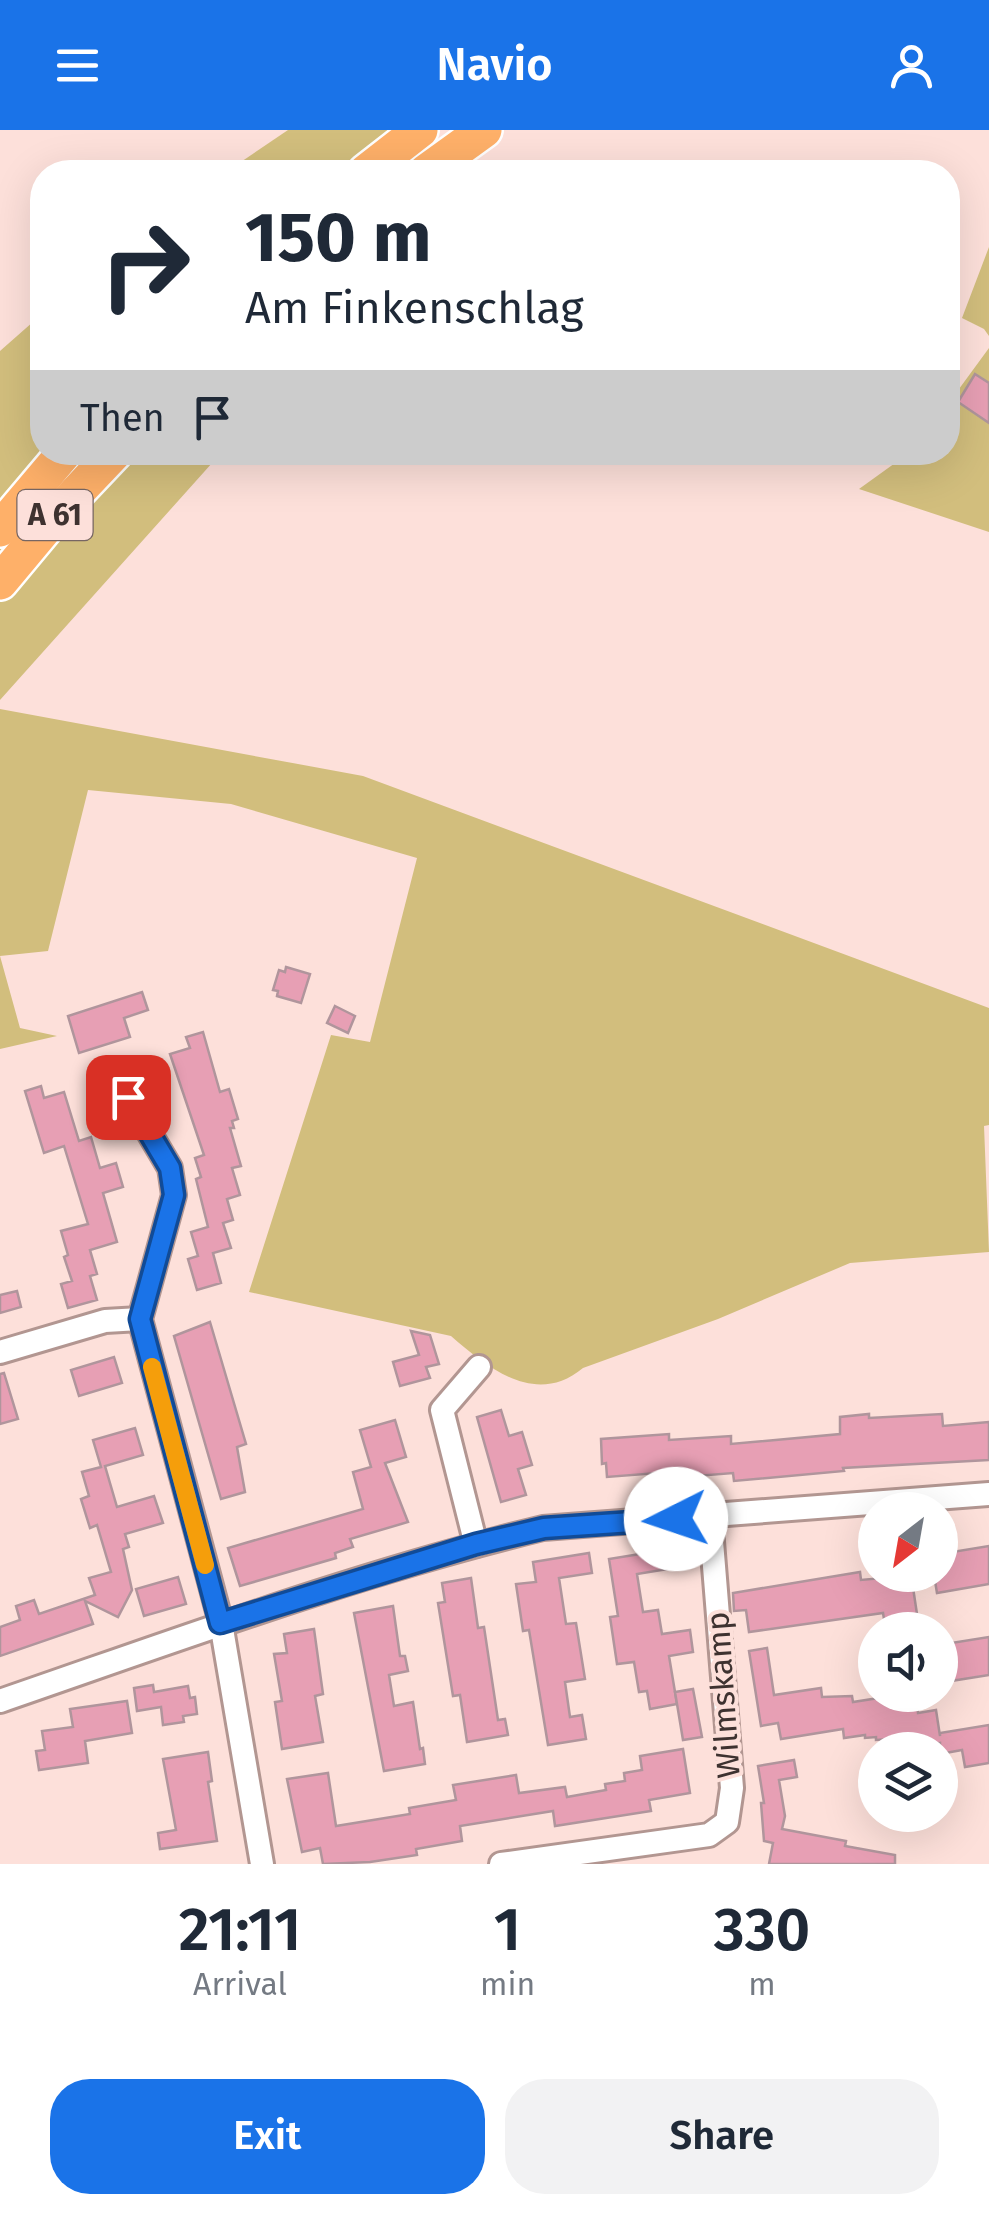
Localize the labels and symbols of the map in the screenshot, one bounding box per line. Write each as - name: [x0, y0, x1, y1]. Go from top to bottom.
- road number: A 61: [18, 490, 92, 540]
- pin: [86, 1055, 171, 1140]
- position arrow: [624, 1467, 728, 1571]
- north arrow: [858, 1492, 958, 1592]
- street label: Wilmskamp: [698, 1610, 748, 1780]

